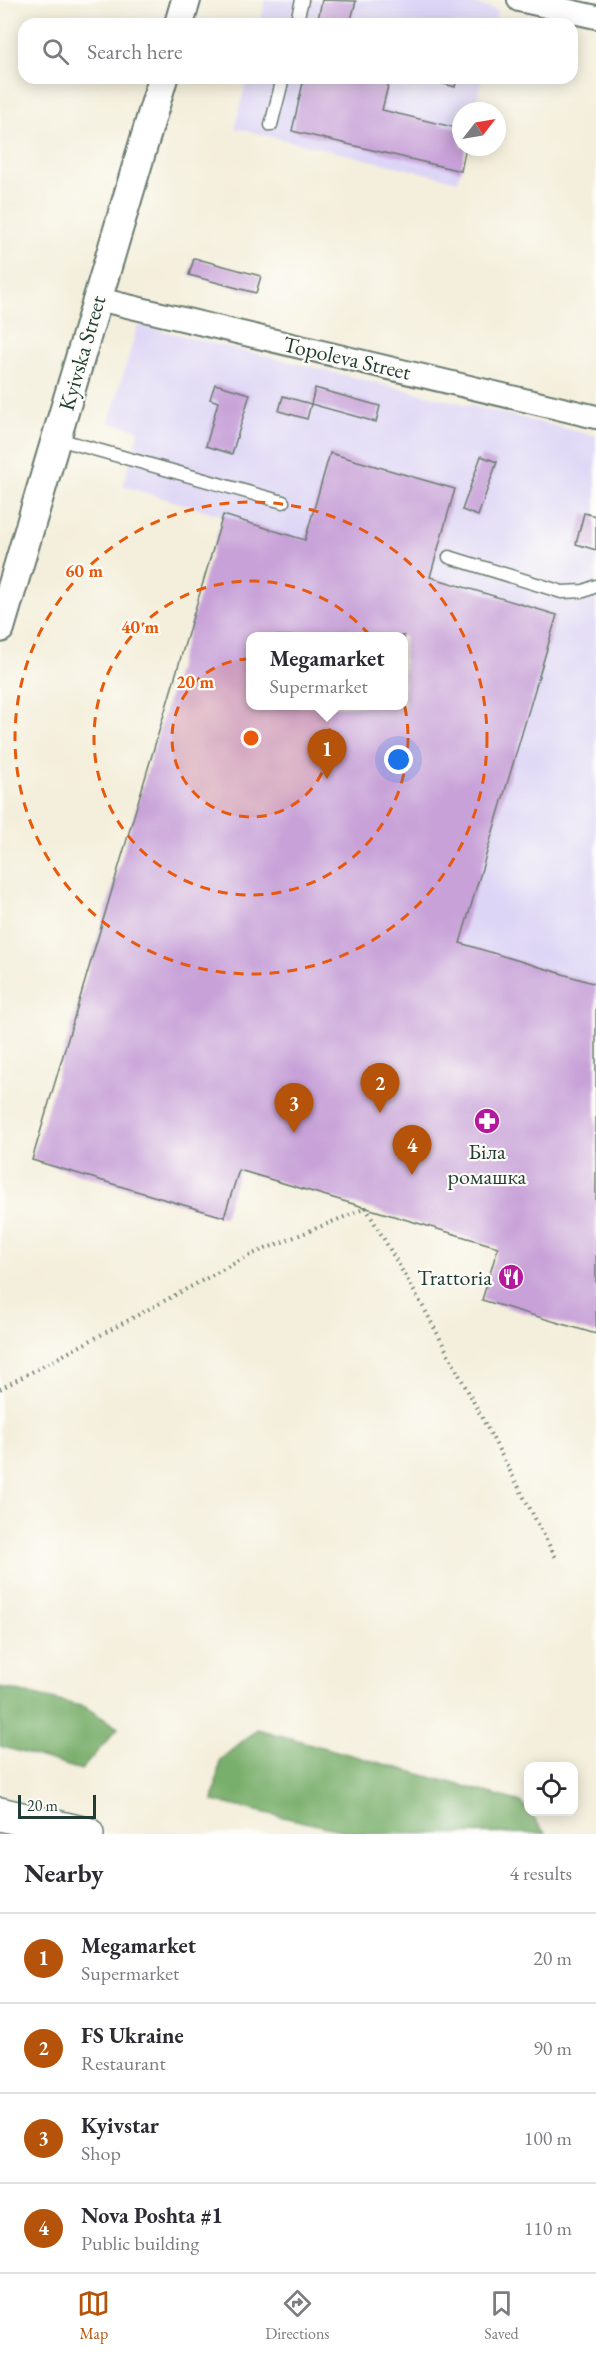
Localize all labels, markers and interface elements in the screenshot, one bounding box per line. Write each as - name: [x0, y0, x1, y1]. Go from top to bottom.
- search box: [18, 18, 578, 84]
- icon: search: [39, 35, 72, 68]
- text: Search here: [87, 37, 182, 66]
- north arrow: [452, 102, 506, 156]
- street label: Kyivska Street: [52, 292, 112, 414]
- street label: Topoleva Street: [280, 329, 414, 387]
- text: 60 m: [65, 559, 103, 582]
- text: 40 m: [121, 615, 159, 638]
- popup: [246, 632, 408, 710]
- text: Megamarket: [269, 644, 385, 673]
- text: 20 m: [176, 670, 214, 693]
- text: Supermarket: [269, 673, 368, 699]
- centre of rings: [241, 728, 261, 748]
- pin: 1: [308, 730, 346, 779]
- your location: [384, 745, 413, 774]
- pin: 2: [360, 1064, 400, 1113]
- pin: 3: [274, 1084, 314, 1133]
- pharmacy icon: Біла ромашка: [472, 1106, 502, 1136]
- pin: 4: [392, 1126, 432, 1175]
- place label: Біла ромашка: [448, 1137, 527, 1191]
- restaurant icon: Trattoria: [496, 1262, 526, 1292]
- place label: Trattoria: [417, 1263, 492, 1292]
- map controls: [524, 1762, 578, 1816]
- button: locate: [524, 1762, 578, 1816]
- scale bar: [18, 1792, 96, 1820]
- text: 20 m: [27, 1795, 58, 1816]
- text: Nearby: [24, 1856, 104, 1890]
- text: 4 results: [509, 1860, 572, 1886]
- text: Megamarket: [81, 1931, 196, 1960]
- text: 1: [38, 1945, 49, 1971]
- text: 20 m: [533, 1945, 572, 1971]
- text: Supermarket: [81, 1960, 179, 1986]
- text: FS Ukraine: [81, 2021, 184, 2050]
- text: 2: [38, 2035, 49, 2061]
- text: 90 m: [533, 2035, 572, 2061]
- text: Restaurant: [81, 2050, 166, 2076]
- text: Kyivstar: [81, 2111, 159, 2140]
- text: 3: [38, 2125, 49, 2151]
- text: 100 m: [524, 2125, 572, 2151]
- text: Shop: [81, 2140, 121, 2166]
- text: Nova Poshta #1: [81, 2201, 223, 2230]
- text: 4: [38, 2215, 49, 2241]
- text: 110 m: [524, 2215, 572, 2241]
- text: Public building: [81, 2230, 199, 2256]
- tab: Map: [77, 2287, 110, 2344]
- tab: Directions: [265, 2287, 330, 2344]
- tab: Saved: [484, 2287, 519, 2344]

